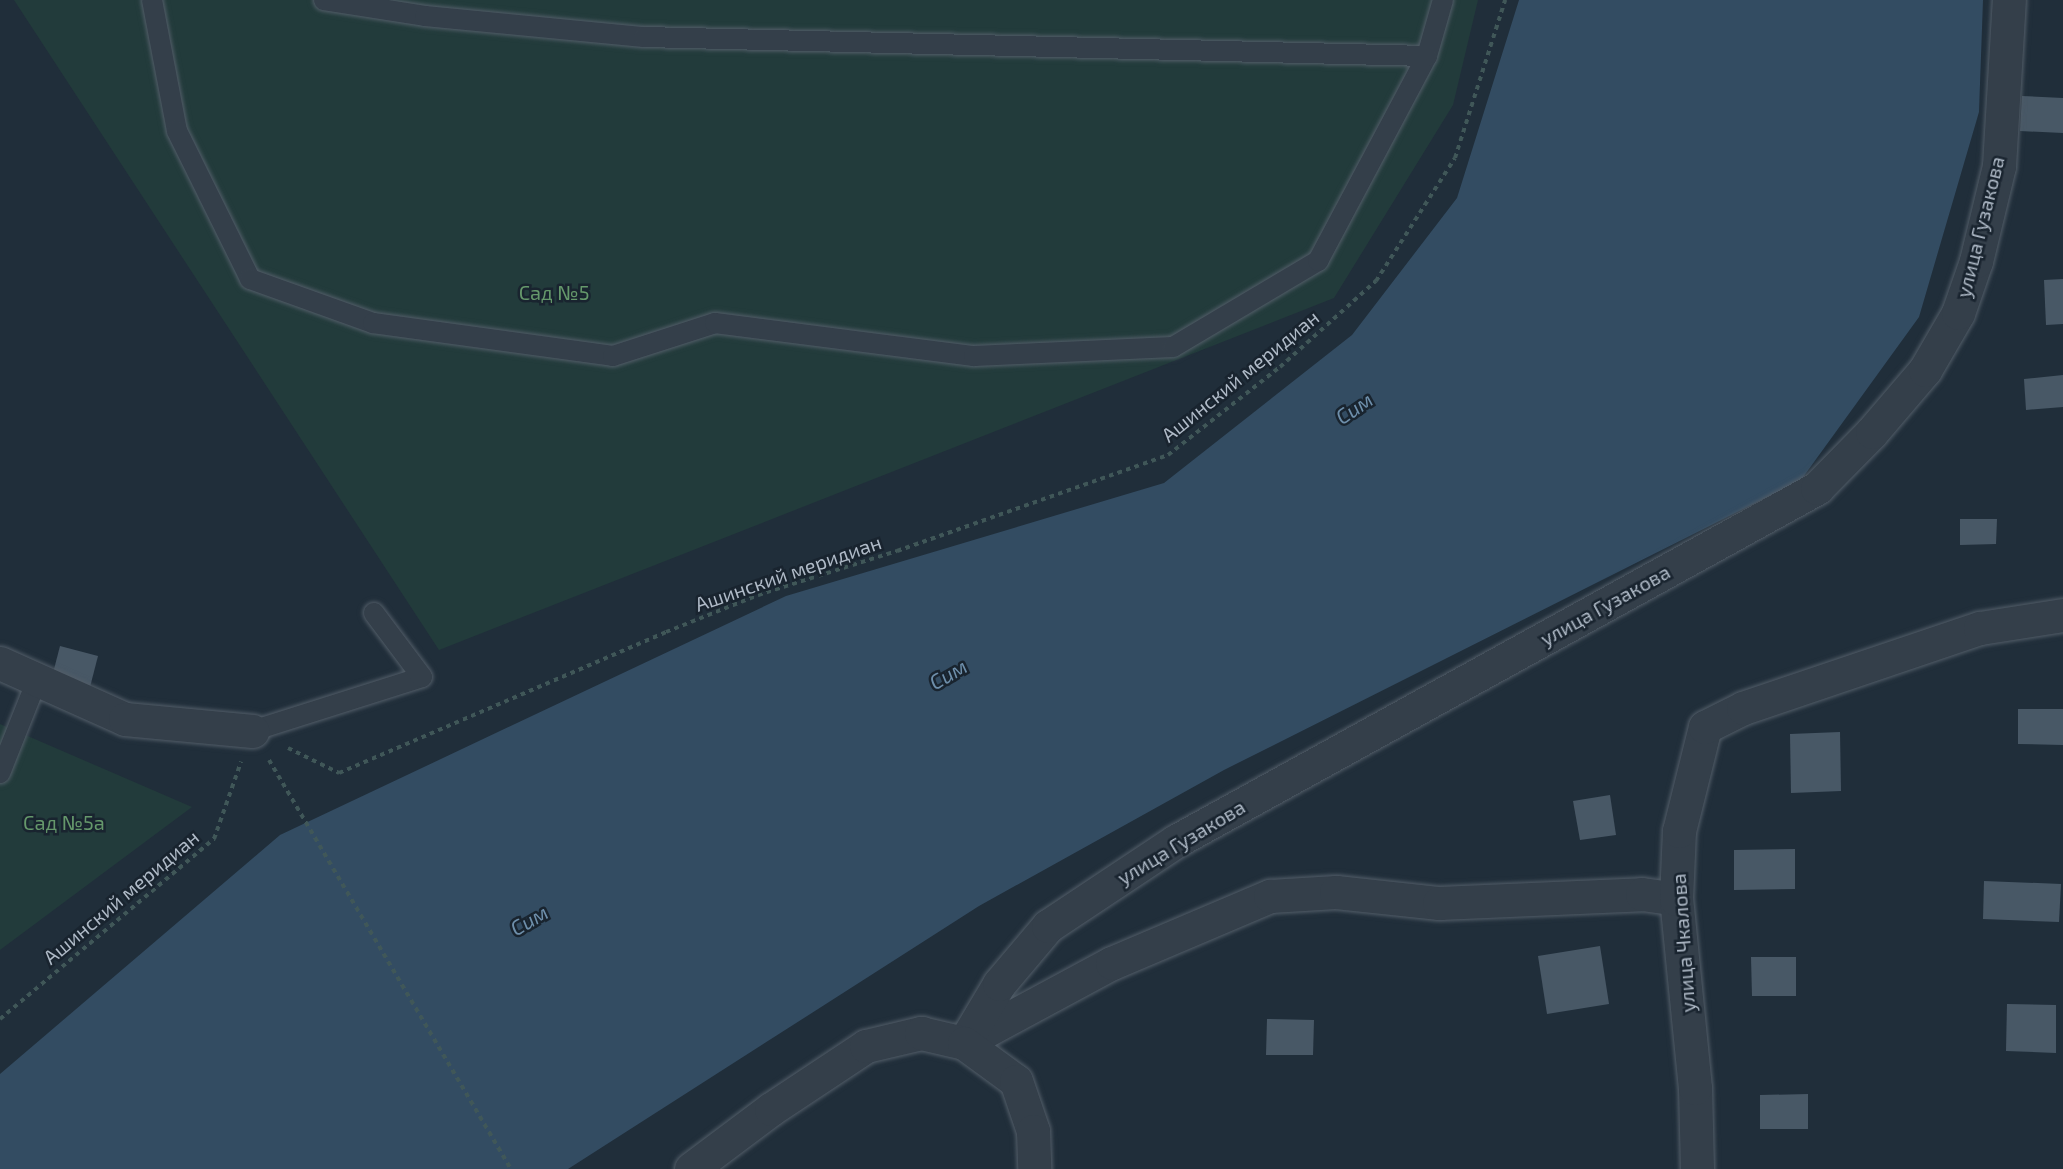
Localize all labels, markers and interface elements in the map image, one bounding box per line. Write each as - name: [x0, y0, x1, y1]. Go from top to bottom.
- street label: улица Гузакова: [1951, 154, 2009, 300]
- park label: Сад №5: [519, 280, 589, 304]
- street label: Ашинский меридиан: [1156, 305, 1324, 447]
- water label: Сим: [1331, 387, 1377, 429]
- street label: Ашинский меридиан: [692, 530, 884, 616]
- street label: улица Гузакова: [1536, 559, 1674, 651]
- water label: Сим: [925, 653, 971, 695]
- street label: улица Гузакова: [1113, 794, 1249, 890]
- park label: Сад №5а: [23, 810, 105, 834]
- street label: Ашинский меридиан: [38, 825, 204, 969]
- street label: улица Чкалова: [1666, 873, 1700, 1013]
- water label: Сим: [506, 899, 552, 941]

